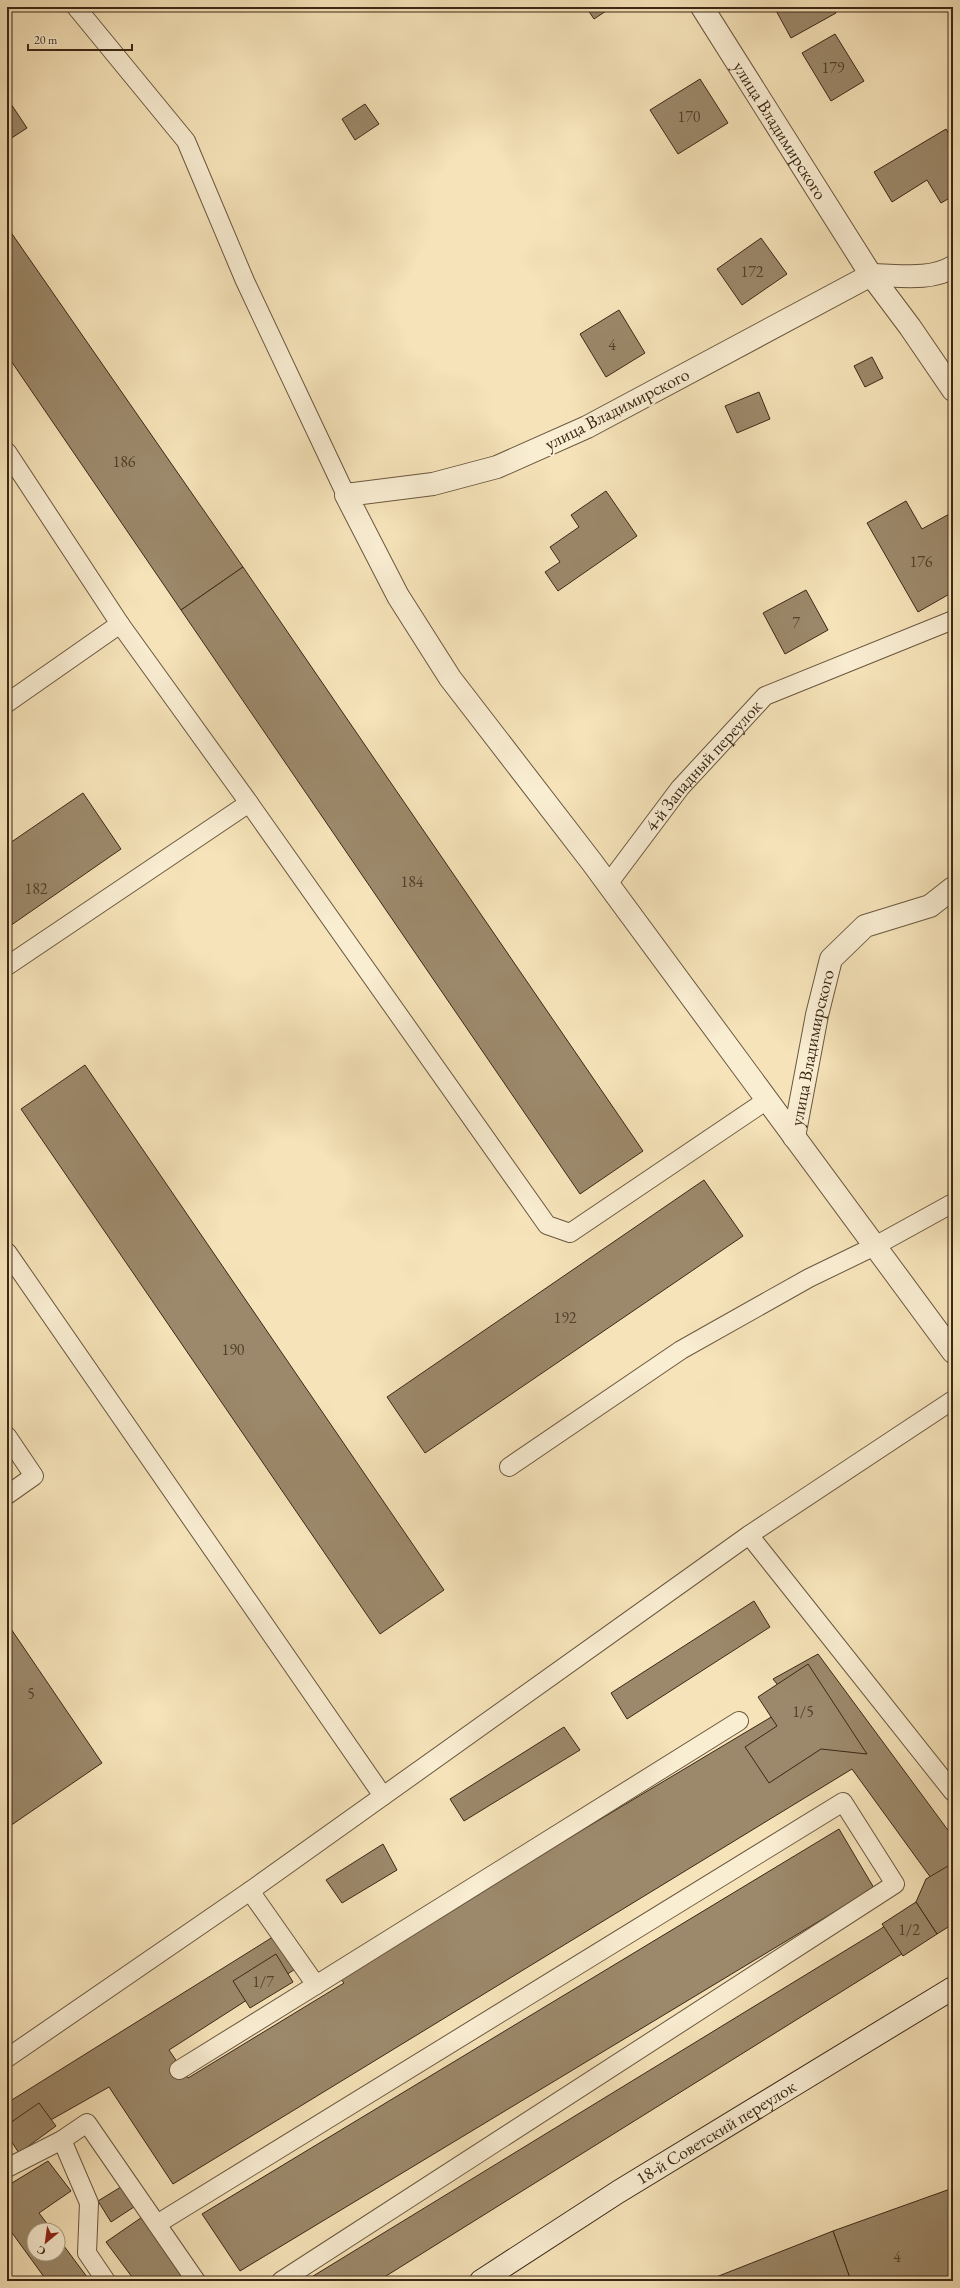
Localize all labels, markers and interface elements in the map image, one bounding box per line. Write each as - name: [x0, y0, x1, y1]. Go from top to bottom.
- scale bar: [28, 26, 132, 52]
- text: 20 m: [34, 32, 58, 48]
- street label: улица Владимирского: [728, 57, 833, 204]
- house number: 179: [821, 57, 845, 78]
- house number: 170: [677, 106, 701, 127]
- house number: 172: [740, 261, 764, 282]
- house number: 4: [608, 334, 616, 355]
- street label: улица Владимирского: [541, 362, 693, 455]
- house number: 186: [112, 451, 136, 472]
- house number: 176: [909, 551, 933, 572]
- house number: 7: [792, 612, 800, 633]
- street label: 4-й Западный переулок: [639, 695, 767, 836]
- house number: 184: [400, 871, 424, 892]
- house number: 182: [24, 878, 48, 899]
- street label: улица Владимирского: [784, 967, 839, 1128]
- house number: 192: [553, 1307, 577, 1328]
- house number: 190: [221, 1339, 245, 1360]
- house number: 5: [27, 1683, 35, 1704]
- house number: 1/5: [792, 1701, 814, 1722]
- house number: 1/2: [898, 1919, 920, 1940]
- house number: 1/7: [252, 1971, 274, 1992]
- street label: 18-й Советский переулок: [631, 2074, 800, 2190]
- north arrow: [26, 2222, 66, 2262]
- text: С: [34, 2243, 48, 2259]
- house number: 4: [893, 2246, 901, 2267]

